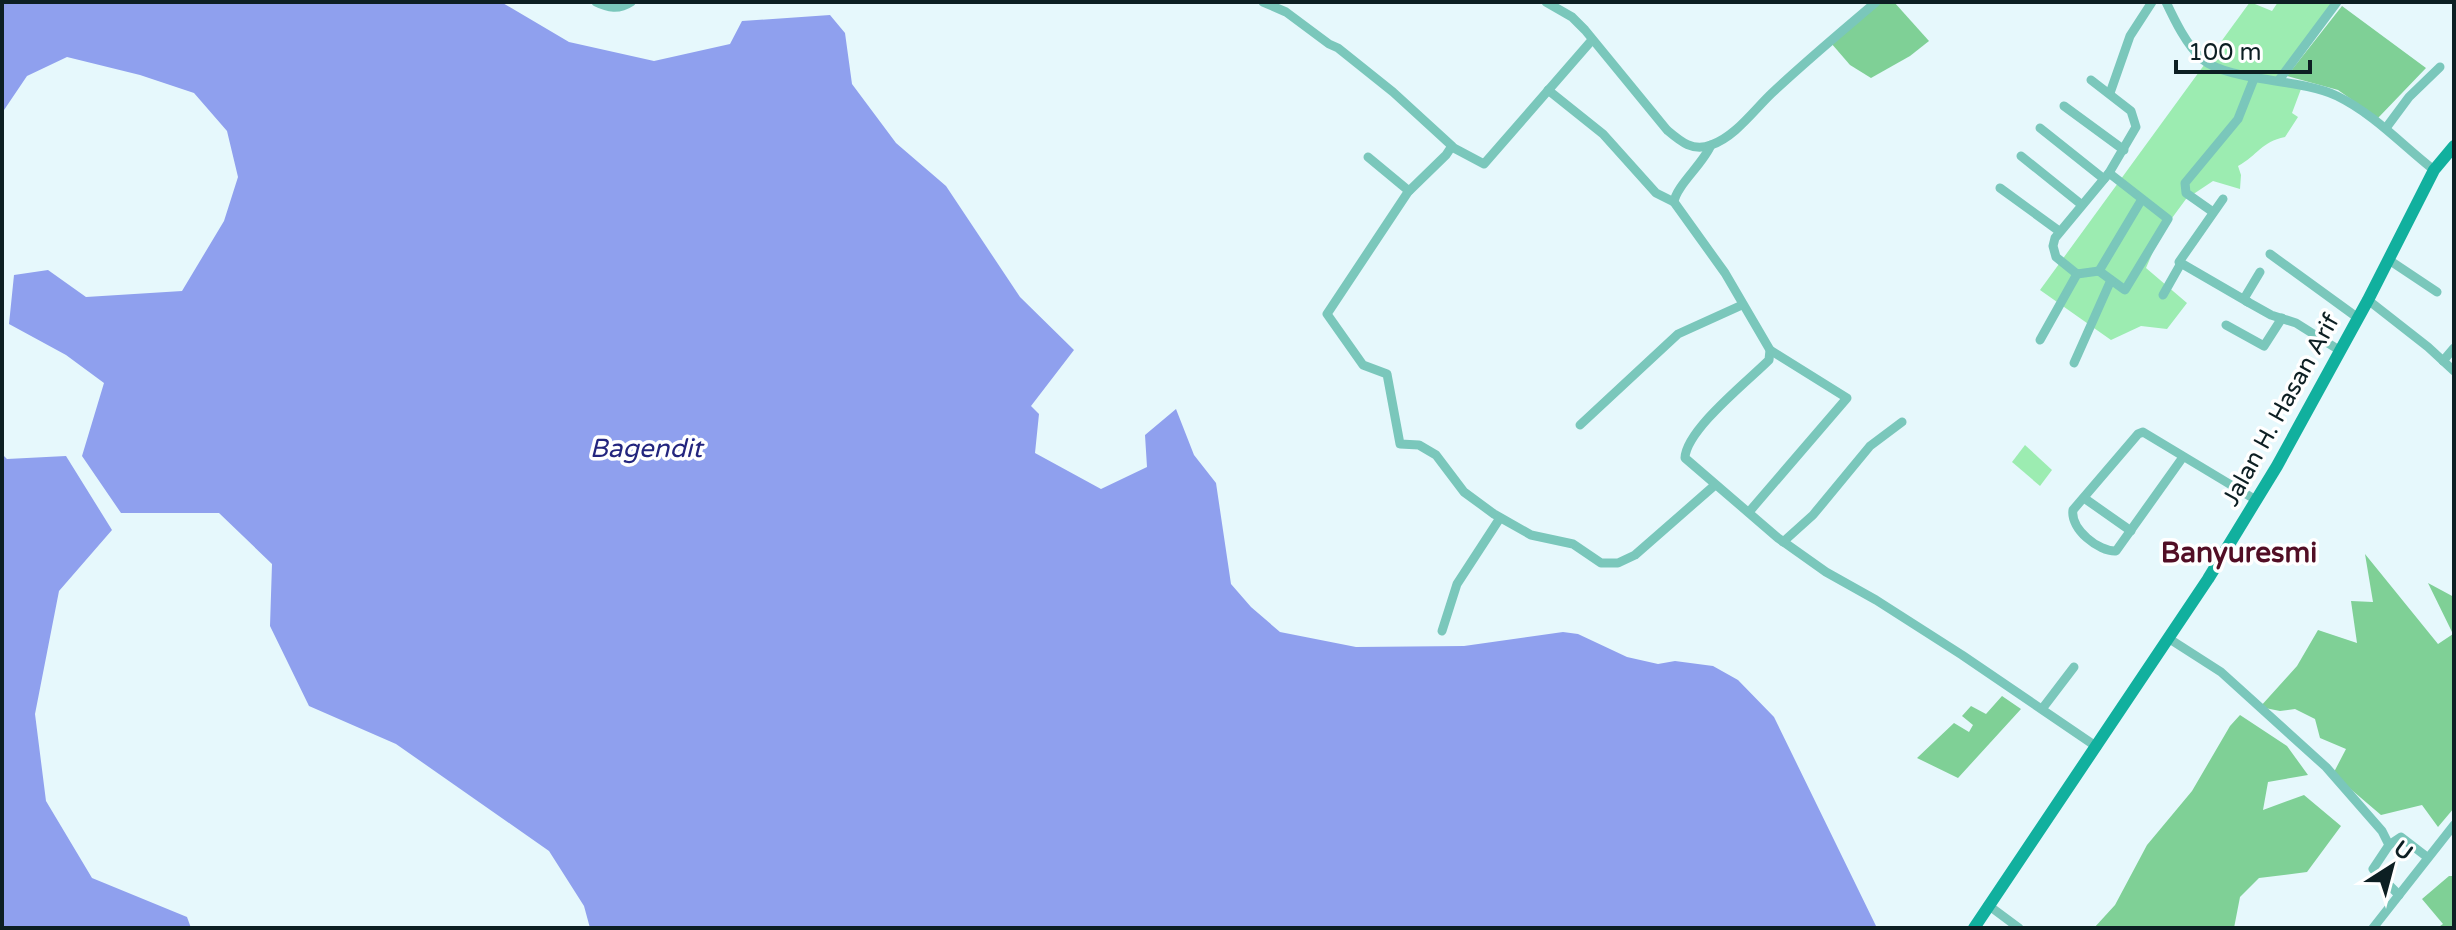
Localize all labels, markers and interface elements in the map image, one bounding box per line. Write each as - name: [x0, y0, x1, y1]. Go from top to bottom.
- scale bar: [2176, 24, 2310, 74]
- text: 100 m: [2188, 38, 2262, 67]
- street label: Jalan H. Hasan Arif: [2216, 308, 2346, 511]
- water label: Bagendit: [590, 433, 705, 464]
- district label: Banyuresmi: [2161, 536, 2317, 570]
- north arrow: [2352, 826, 2432, 906]
- text: U: [2389, 835, 2418, 866]

